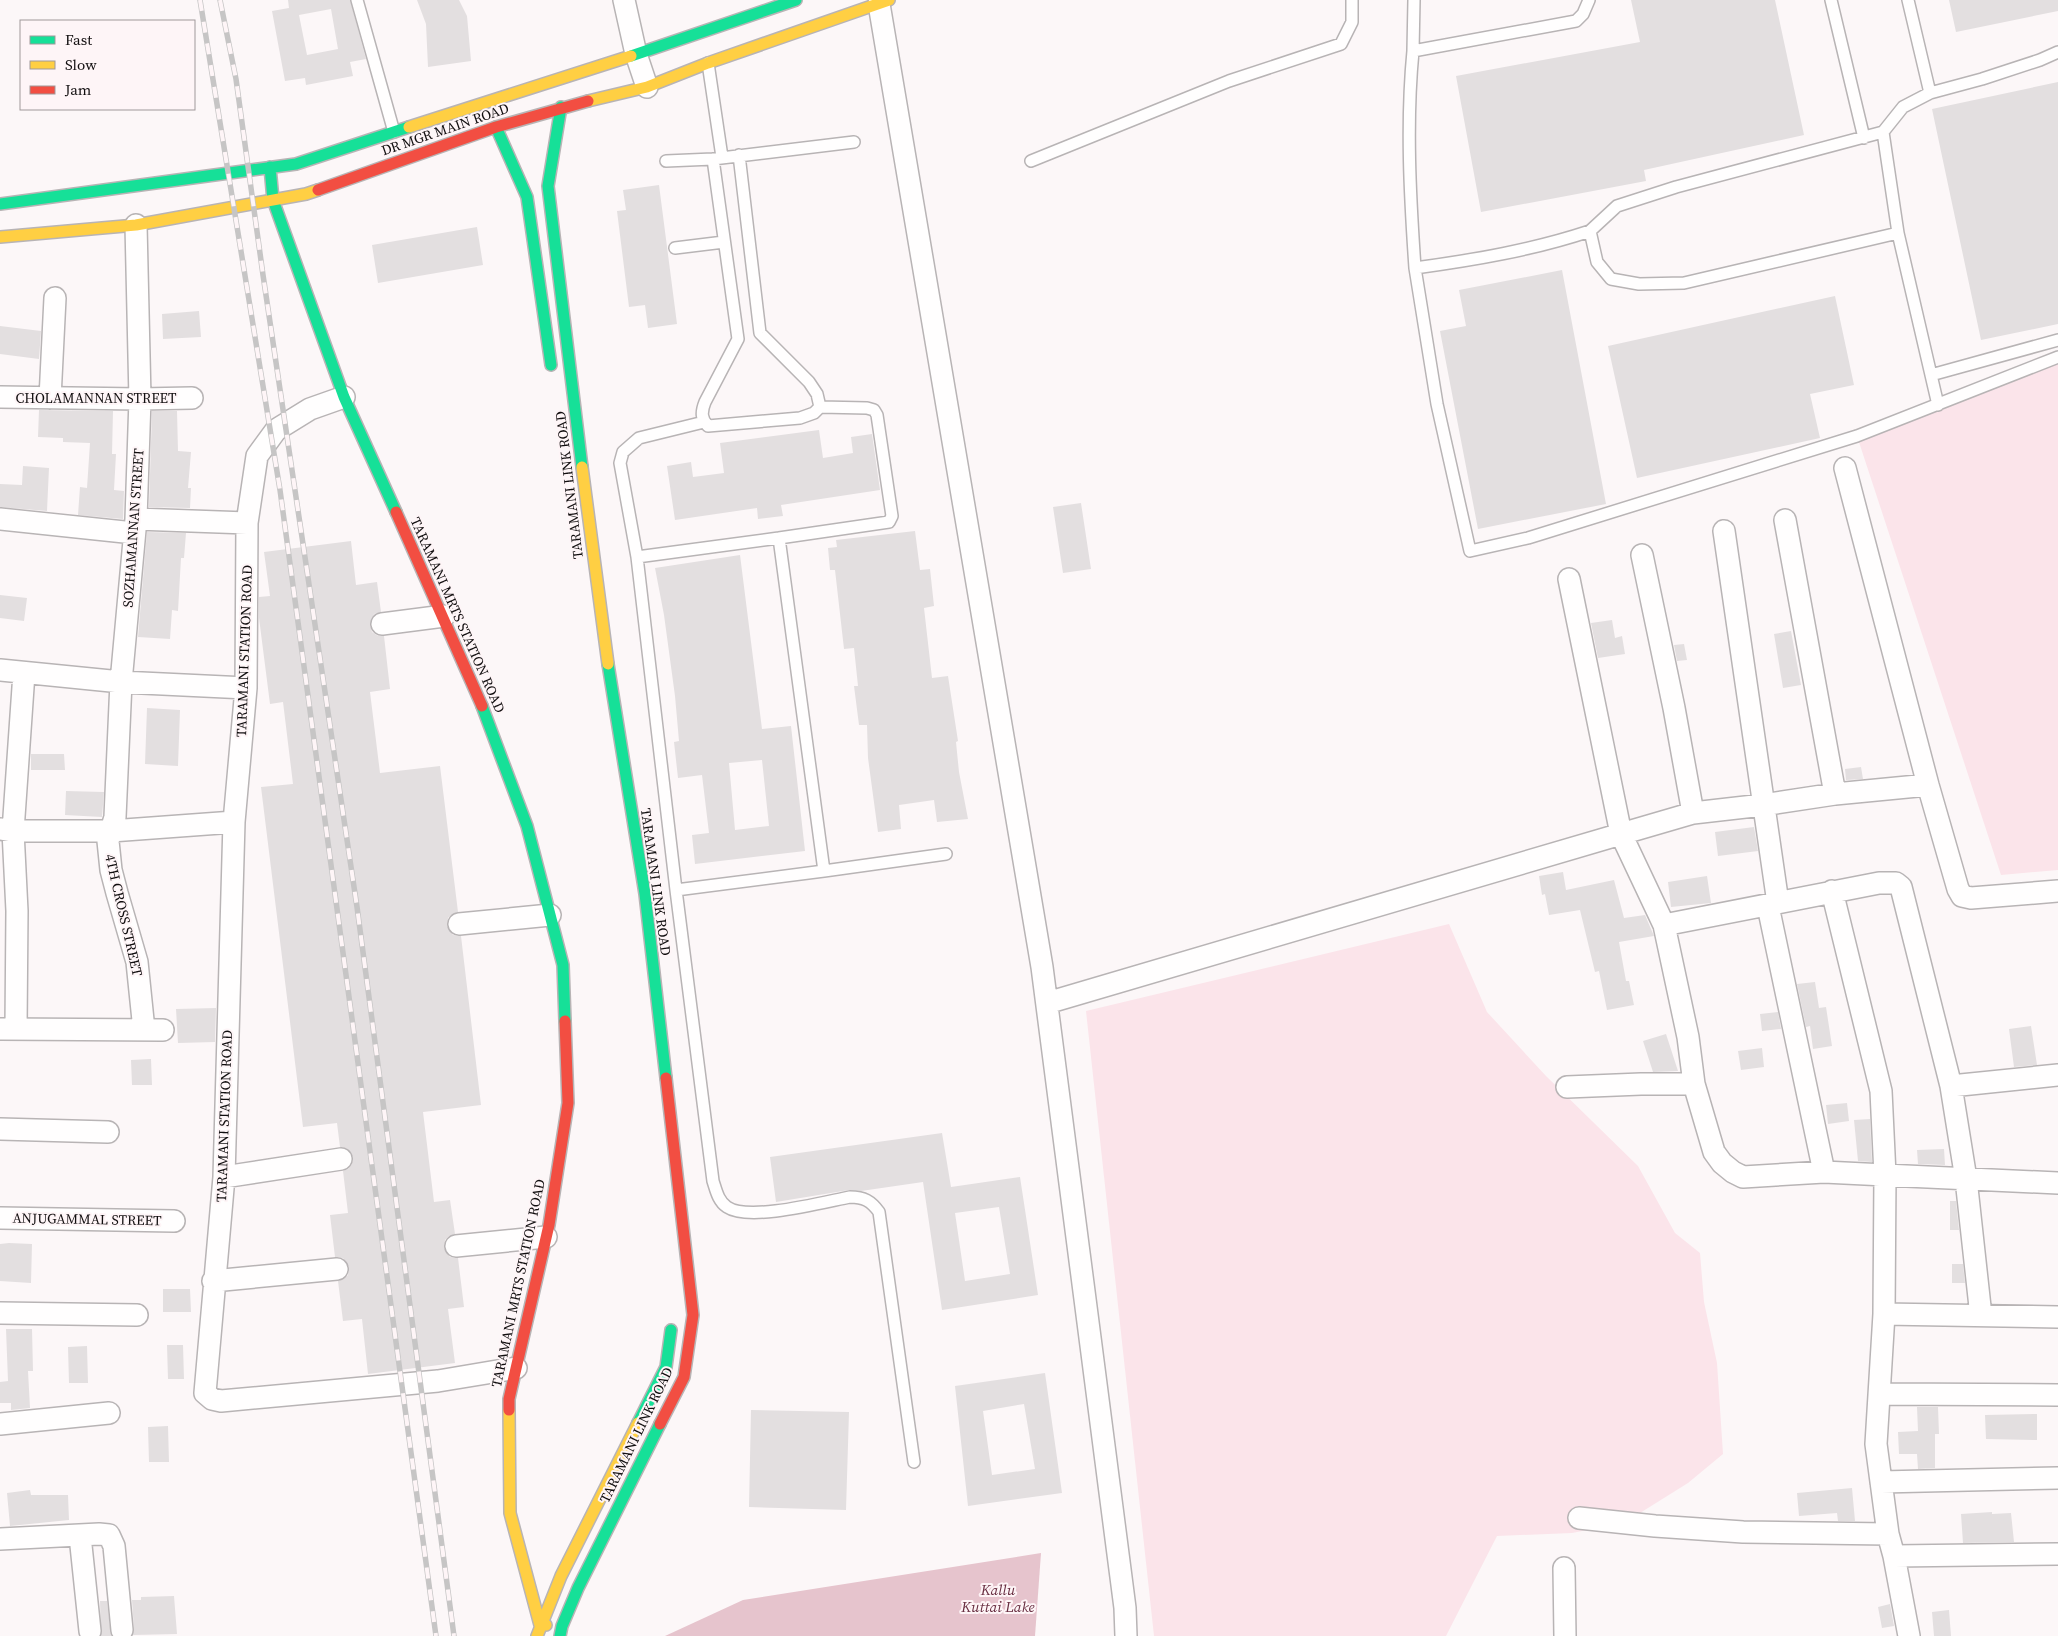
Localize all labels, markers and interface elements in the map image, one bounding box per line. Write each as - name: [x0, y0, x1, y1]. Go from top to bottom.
- legend: [20, 20, 195, 110]
- text: Fast: [65, 29, 92, 50]
- text: Slow: [65, 54, 97, 75]
- text: Jam: [64, 79, 92, 100]
- street label: DR MGR MAIN ROAD: [378, 98, 512, 160]
- street label: CHOLAMANNAN STREET: [15, 388, 177, 408]
- street label: TARAMANI LINK ROAD: [550, 410, 588, 560]
- street label: SOZHAMANNAN STREET: [117, 447, 149, 608]
- street label: TARAMANI MRTS STATION ROAD: [406, 514, 510, 716]
- street label: TARAMANI STATION ROAD: [231, 565, 257, 737]
- street label: TARAMANI LINK ROAD: [636, 807, 676, 957]
- street label: 4TH CROSS STREET: [100, 852, 148, 979]
- street label: TARAMANI STATION ROAD: [211, 1030, 237, 1202]
- street label: TARAMANI MRTS STATION ROAD: [486, 1177, 550, 1389]
- street label: ANJUGAMMAL STREET: [12, 1208, 162, 1230]
- street label: TARAMANI LINK ROAD: [594, 1364, 678, 1506]
- water label: Kallu Kuttai Lake: [960, 1579, 1035, 1617]

